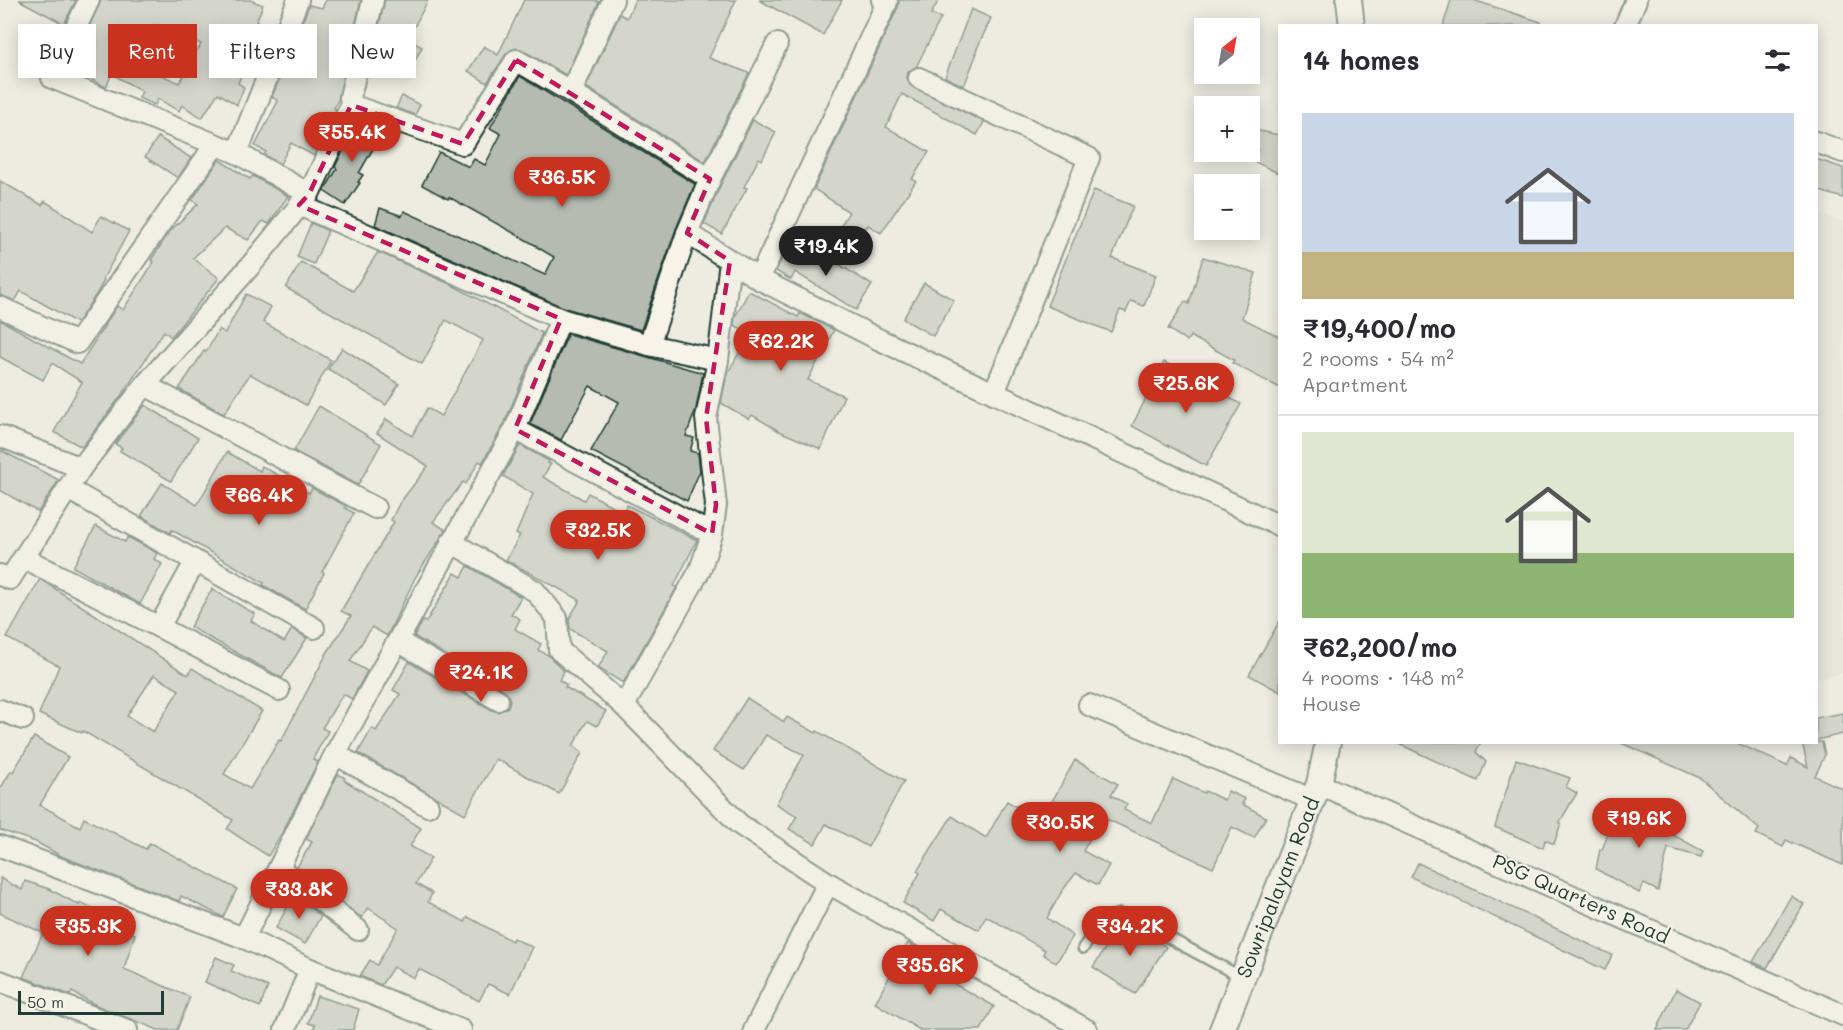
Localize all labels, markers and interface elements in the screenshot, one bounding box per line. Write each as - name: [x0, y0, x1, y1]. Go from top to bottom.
- north arrow: [1194, 18, 1260, 84]
- map controls: [1194, 18, 1260, 240]
- chip: Buy: [18, 24, 96, 78]
- chip: Rent: [108, 24, 197, 78]
- chip: Filters: [209, 24, 317, 78]
- chip: New: [329, 24, 416, 78]
- text: 14 homes: [1302, 43, 1420, 77]
- icon: filters: [1761, 44, 1794, 77]
- button: +: [1194, 96, 1260, 162]
- pin: ₹55.4K: [303, 112, 401, 163]
- text: ₹55.4K: [318, 118, 386, 144]
- icon: home: [1494, 152, 1602, 260]
- pin: ₹36.5K: [513, 157, 611, 208]
- text: ₹36.5K: [528, 163, 596, 189]
- button: −: [1194, 174, 1260, 240]
- pin: ₹19.4K: [777, 226, 875, 277]
- text: ₹19.4K: [793, 232, 859, 258]
- text: ₹19,400/mo: [1302, 311, 1456, 345]
- pin: ₹62.2K: [732, 321, 830, 372]
- text: ₹62.2K: [747, 327, 815, 353]
- text: 2 rooms · 54 m²: [1302, 345, 1454, 371]
- pin: ₹25.6K: [1137, 363, 1235, 414]
- text: ₹25.6K: [1152, 369, 1220, 395]
- text: Apartment: [1302, 371, 1408, 397]
- icon: home: [1494, 471, 1602, 579]
- pin: ₹66.4K: [210, 475, 308, 526]
- text: ₹66.4K: [224, 481, 294, 507]
- pin: ₹32.5K: [549, 510, 647, 561]
- text: ₹32.5K: [564, 516, 632, 542]
- text: ₹62,200/mo: [1302, 630, 1457, 664]
- pin: ₹24.1K: [432, 652, 530, 703]
- text: ₹24.1K: [448, 658, 514, 684]
- text: 4 rooms · 148 m²: [1302, 664, 1464, 690]
- text: House: [1302, 690, 1361, 716]
- street label: Sowripalayam Road: [1230, 793, 1325, 982]
- pin: ₹19.6K: [1590, 798, 1688, 849]
- pin: ₹30.5K: [1011, 802, 1109, 853]
- text: ₹19.6K: [1606, 804, 1672, 830]
- text: ₹30.5K: [1025, 808, 1095, 834]
- street label: PSG Quarters Road: [1489, 847, 1674, 949]
- pin: ₹33.8K: [250, 869, 348, 920]
- text: ₹33.8K: [265, 875, 333, 901]
- pin: ₹35.3K: [39, 906, 137, 957]
- pin: ₹34.2K: [1081, 906, 1179, 957]
- text: ₹35.3K: [54, 912, 122, 938]
- text: ₹34.2K: [1096, 912, 1164, 938]
- pin: ₹35.6K: [881, 945, 979, 996]
- text: ₹35.6K: [896, 951, 964, 977]
- scale bar: [18, 988, 164, 1016]
- text: 50 m: [27, 991, 64, 1012]

